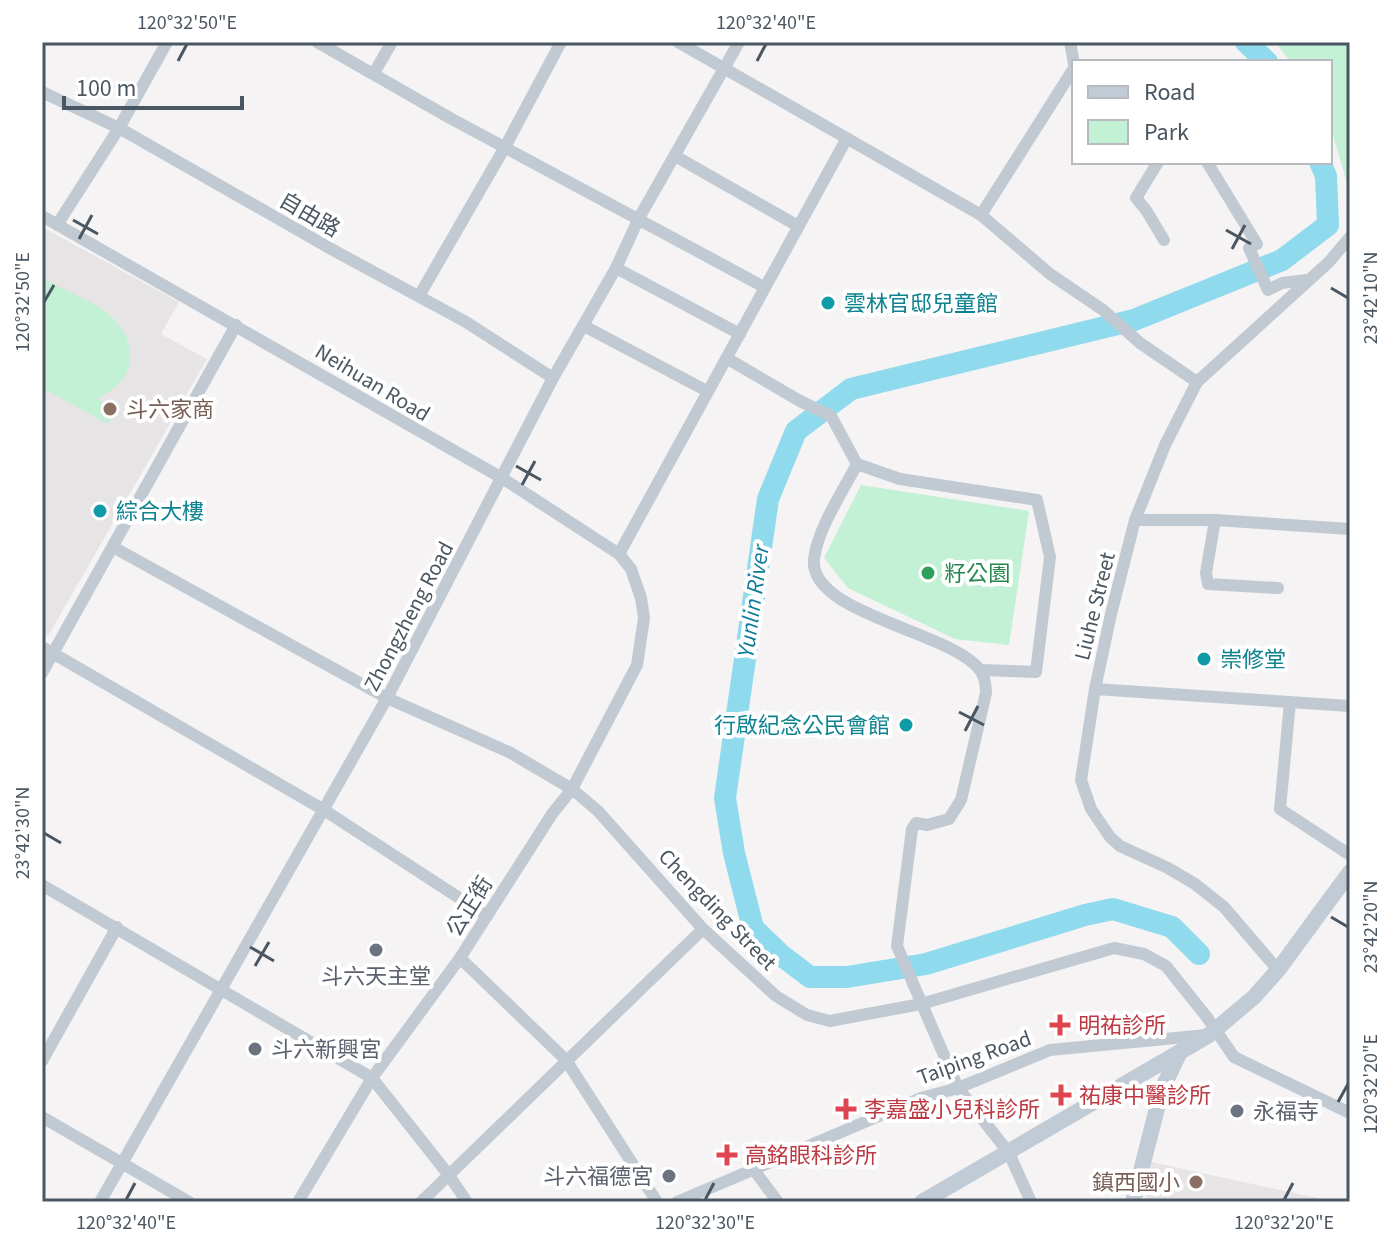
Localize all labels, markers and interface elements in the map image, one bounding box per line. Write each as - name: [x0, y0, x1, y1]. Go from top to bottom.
- text: 120°32'50"E: [137, 9, 237, 37]
- text: 120°32'40"E: [716, 9, 816, 37]
- scale bar: [64, 60, 242, 110]
- legend: [1072, 60, 1332, 164]
- text: 100 m: [76, 71, 136, 106]
- text: Road: [1144, 75, 1196, 110]
- text: Park: [1144, 115, 1189, 150]
- street label: 自由路: [273, 185, 346, 245]
- text: 120°32'50"E: [9, 252, 37, 352]
- text: 23°42'10"N: [1357, 252, 1385, 344]
- place label: 雲林官邸兒童館: [844, 288, 998, 320]
- marker: 雲林官邸兒童館: [819, 294, 837, 312]
- street label: Neihuan Road: [309, 336, 436, 430]
- place label: 斗六家商: [126, 394, 214, 426]
- marker: 斗六家商: [101, 400, 119, 418]
- place label: 綜合大樓: [116, 496, 204, 528]
- marker: 綜合大樓: [91, 502, 109, 520]
- street label: Zhongzheng Road: [356, 536, 462, 697]
- water label: Yunlin River: [728, 540, 779, 660]
- street label: Liuhe Street: [1066, 548, 1124, 664]
- place label: 籽公園: [944, 558, 1010, 590]
- marker: 籽公園: [919, 564, 937, 582]
- place label: 崇修堂: [1220, 644, 1286, 676]
- marker: 崇修堂: [1195, 650, 1213, 668]
- place label: 行啟紀念公民會館: [714, 710, 890, 742]
- marker: 行啟紀念公民會館: [897, 716, 915, 734]
- text: 23°42'30"N: [9, 787, 37, 879]
- street label: Chengding Street: [651, 842, 784, 978]
- street label: 公正街: [439, 870, 501, 943]
- text: 23°42'20"N: [1357, 881, 1385, 973]
- marker: 斗六天主堂: [367, 941, 385, 959]
- place label: 斗六天主堂: [321, 961, 431, 993]
- place label: 明祐診所: [1078, 1010, 1166, 1042]
- marker: 明祐診所: [1049, 1014, 1071, 1036]
- street label: Taiping Road: [913, 1023, 1036, 1093]
- place label: 斗六新興宮: [271, 1034, 381, 1066]
- text: 120°32'20"E: [1357, 1034, 1385, 1134]
- marker: 斗六新興宮: [246, 1040, 264, 1058]
- place label: 祐康中醫診所: [1079, 1080, 1211, 1112]
- marker: 祐康中醫診所: [1050, 1084, 1072, 1106]
- place label: 李嘉盛小兒科診所: [864, 1094, 1040, 1126]
- place label: 永福寺: [1253, 1096, 1319, 1128]
- marker: 李嘉盛小兒科診所: [835, 1098, 857, 1120]
- marker: 永福寺: [1228, 1102, 1246, 1120]
- place label: 高銘眼科診所: [745, 1140, 877, 1172]
- marker: 高銘眼科診所: [716, 1144, 738, 1166]
- place label: 斗六福德宮: [543, 1161, 653, 1193]
- marker: 斗六福德宮: [660, 1167, 678, 1185]
- place label: 鎮西國小: [1092, 1167, 1180, 1199]
- marker: 鎮西國小: [1187, 1173, 1205, 1191]
- text: 120°32'40"E: [76, 1209, 176, 1237]
- text: 120°32'30"E: [655, 1209, 755, 1237]
- text: 120°32'20"E: [1234, 1209, 1334, 1237]

